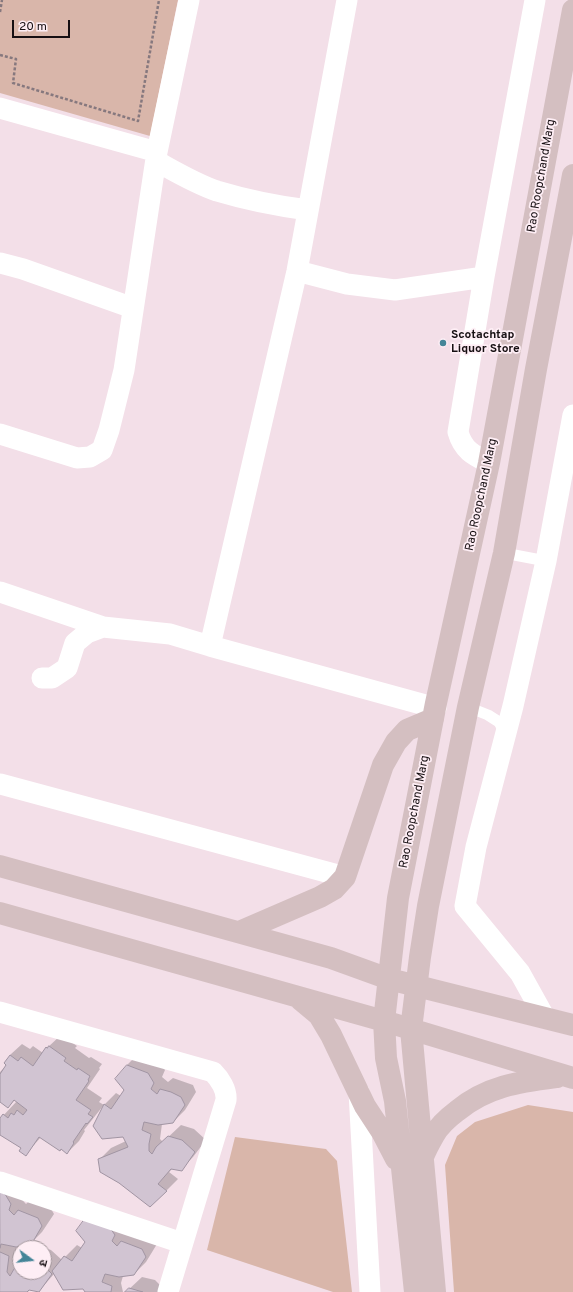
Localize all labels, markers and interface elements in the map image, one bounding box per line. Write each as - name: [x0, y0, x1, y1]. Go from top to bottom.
- scale bar: [14, 12, 72, 38]
- text: 20 m: [19, 19, 47, 35]
- street label: Rao Roopchand Marg: [525, 118, 559, 234]
- place label: Scotachtap Liquor Store: [451, 329, 520, 357]
- marker: Scotachtap Liquor Store: [438, 338, 448, 348]
- street label: Rao Roopchand Marg: [463, 437, 501, 553]
- street label: Rao Roopchand Marg: [397, 754, 433, 870]
- north arrow: [12, 1240, 52, 1280]
- text: उ: [35, 1258, 50, 1268]

